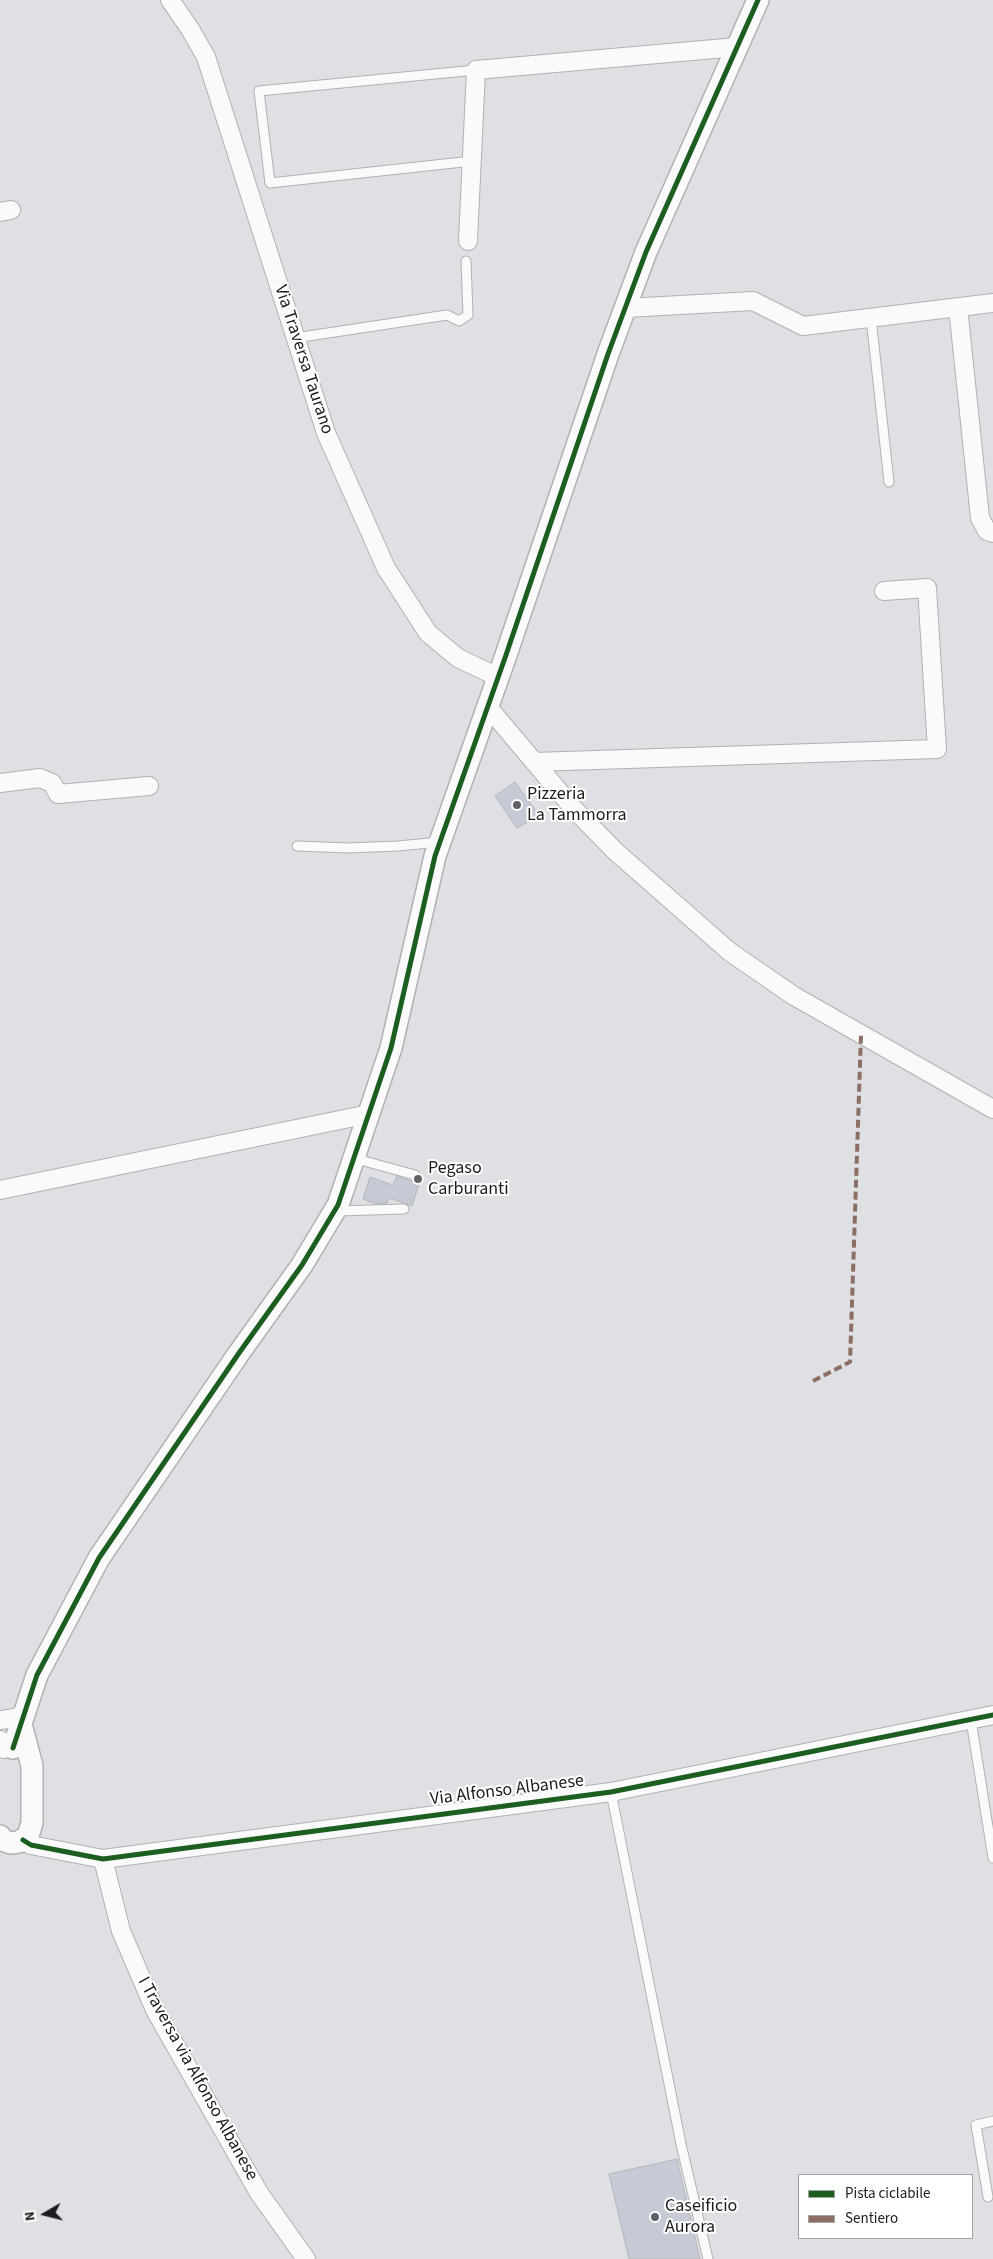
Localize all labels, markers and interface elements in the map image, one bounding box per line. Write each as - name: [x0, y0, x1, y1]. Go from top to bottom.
- street label: Via Traversa Taurano: [269, 283, 337, 437]
- place label: Pizzeria La Tammorra: [527, 784, 627, 826]
- marker: Pizzeria La Tammorra: [511, 799, 523, 811]
- place label: Pegaso Carburanti: [428, 1158, 509, 1200]
- marker: Pegaso Carburanti: [412, 1173, 424, 1185]
- street label: Via Alfonso Albanese: [429, 1771, 585, 1811]
- street label: I Traversa via Alfonso Albanese: [132, 1973, 262, 2185]
- legend: [798, 2174, 973, 2239]
- text: Pista ciclabile: [845, 2183, 930, 2204]
- north arrow: [20, 2189, 70, 2239]
- place label: Caseificio Aurora: [665, 2196, 737, 2238]
- text: Sentiero: [845, 2208, 898, 2229]
- text: N: [20, 2210, 41, 2222]
- marker: Caseificio Aurora: [649, 2211, 661, 2223]

